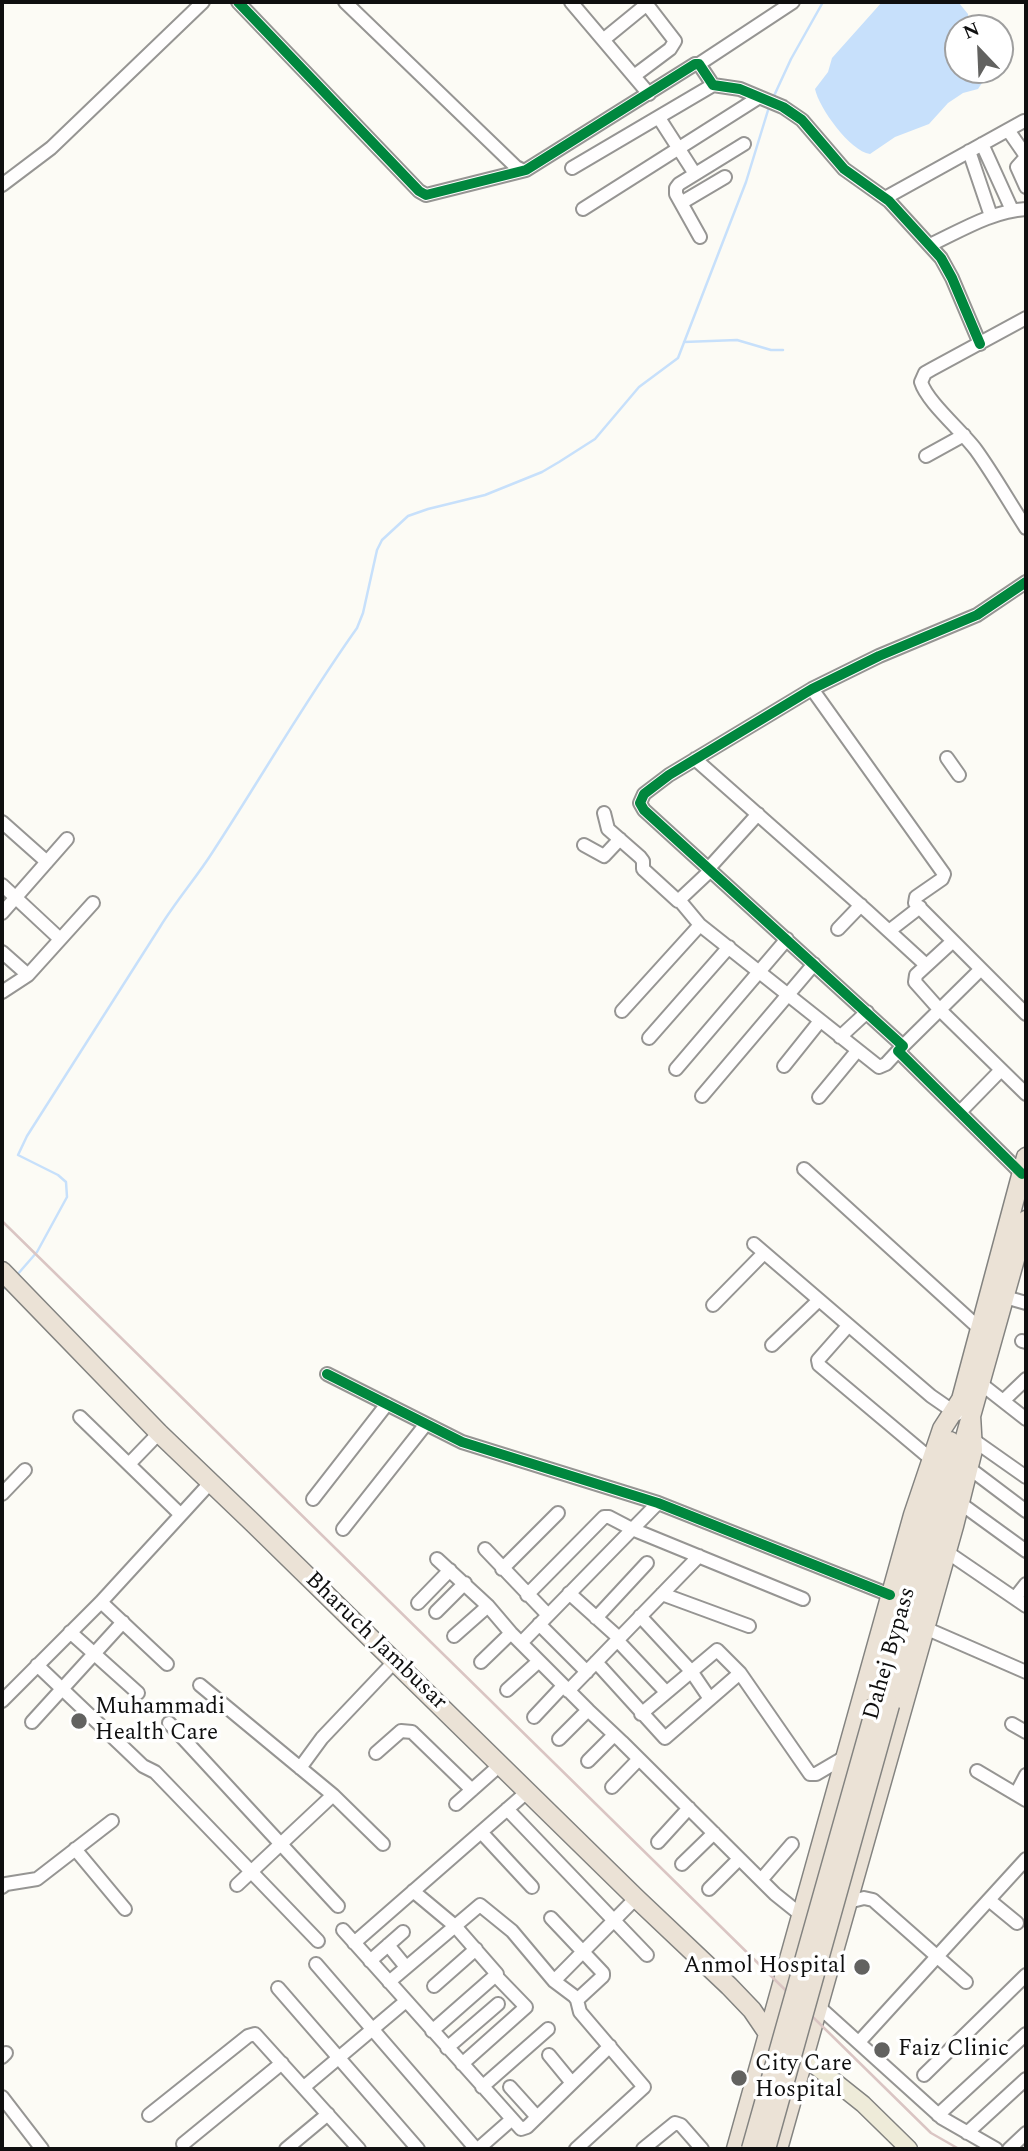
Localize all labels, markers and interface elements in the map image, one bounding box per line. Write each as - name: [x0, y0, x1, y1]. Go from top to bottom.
- north arrow: [944, 14, 1014, 84]
- text: N: [959, 15, 984, 47]
- street label: Bharuch Jambusar: [298, 1567, 452, 1717]
- street label: Dahej Bypass: [859, 1585, 923, 1723]
- place label: Muhammadi Health Care: [95, 1694, 225, 1748]
- marker: Muhammadi Health Care: [69, 1711, 89, 1731]
- place label: Anmol Hospital: [683, 1953, 846, 1981]
- marker: Anmol Hospital: [852, 1957, 872, 1977]
- place label: Faiz Clinic: [898, 2036, 1009, 2064]
- marker: Faiz Clinic: [872, 2040, 892, 2060]
- place label: City Care Hospital: [755, 2051, 852, 2105]
- marker: City Care Hospital: [729, 2068, 749, 2088]

